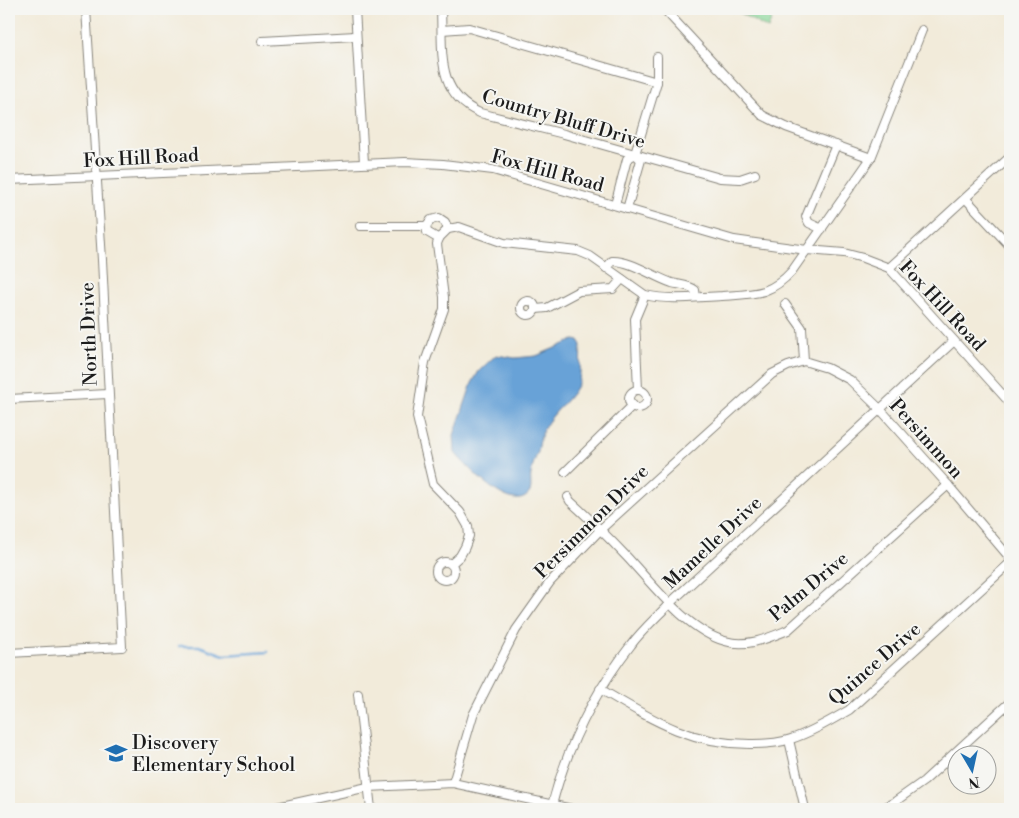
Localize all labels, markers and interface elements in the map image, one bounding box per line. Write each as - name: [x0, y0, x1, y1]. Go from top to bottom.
- street label: Country Bluff Drive: [479, 84, 648, 154]
- street label: Fox Hill Road: [83, 143, 200, 173]
- street label: Fox Hill Road: [489, 144, 607, 198]
- street label: Fox Hill Road: [894, 255, 991, 356]
- street label: North Drive: [75, 282, 103, 386]
- street label: Persimmon: [884, 394, 968, 484]
- street label: Persimmon Drive: [530, 460, 654, 584]
- street label: Mamelle Drive: [659, 491, 767, 594]
- street label: Palm Drive: [764, 547, 853, 627]
- street label: Quince Drive: [823, 617, 926, 710]
- place label: Discovery Elementary School: [132, 731, 296, 777]
- school or university icon: Discovery Elementary School: [103, 740, 129, 766]
- north arrow: [946, 746, 996, 796]
- text: N: [967, 772, 981, 792]

